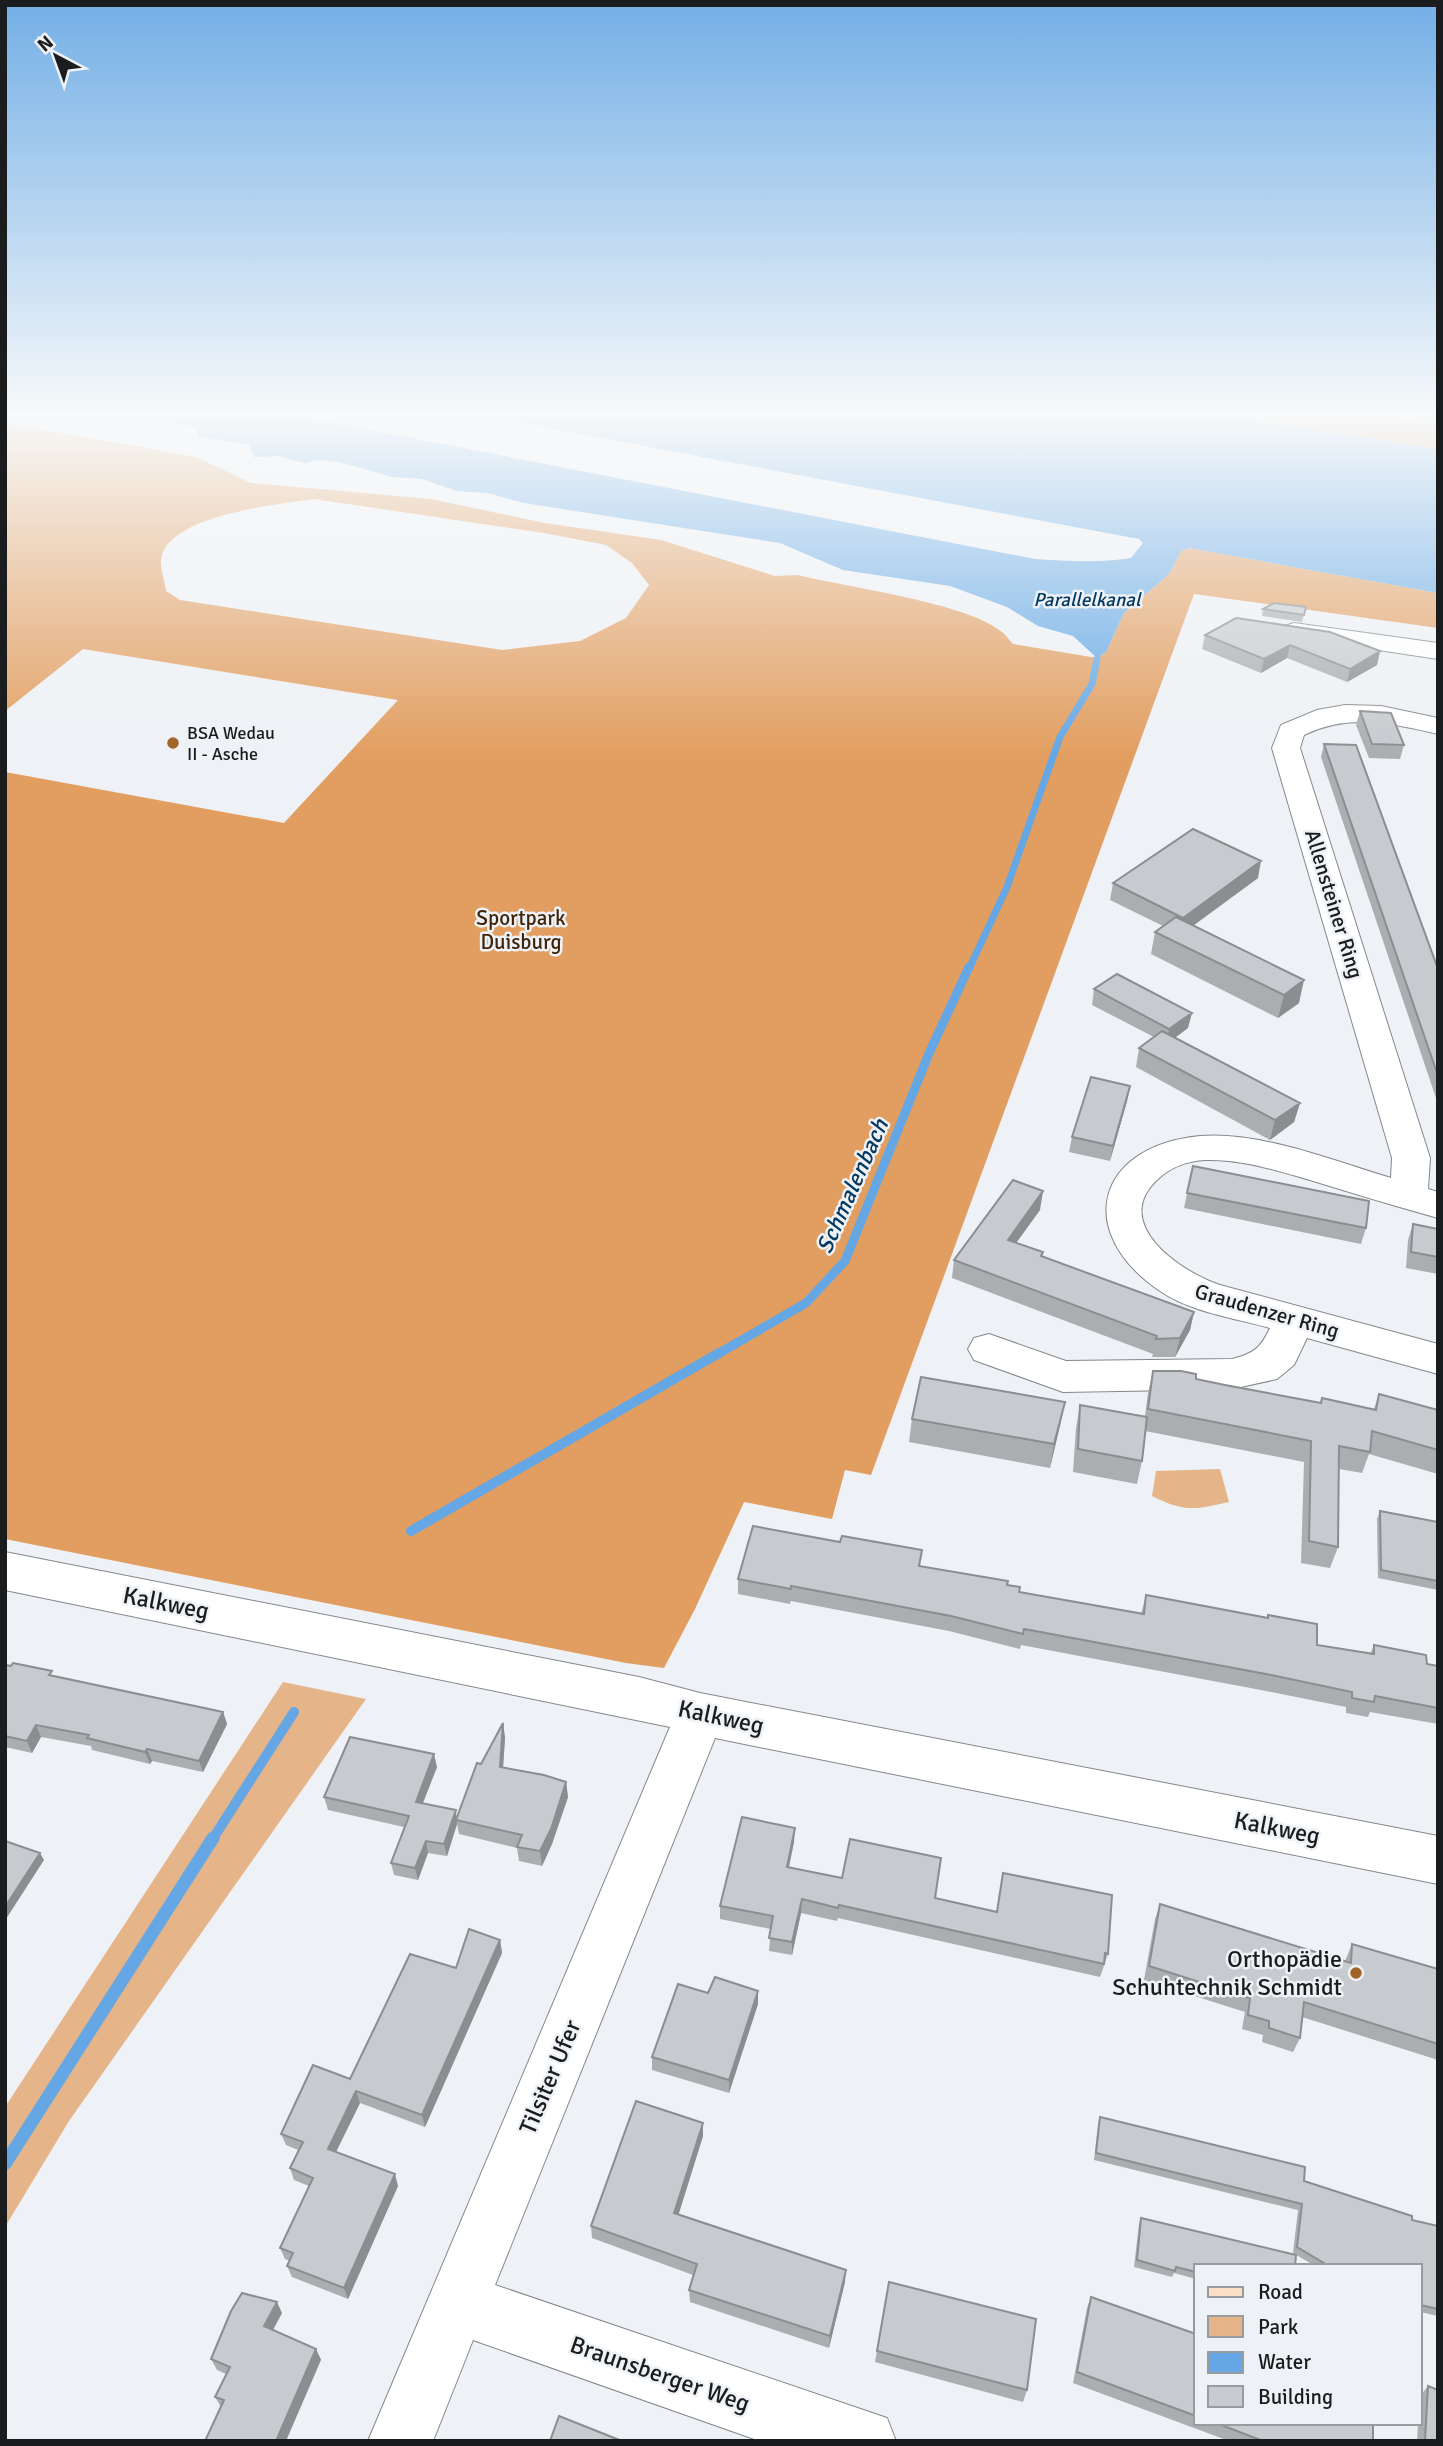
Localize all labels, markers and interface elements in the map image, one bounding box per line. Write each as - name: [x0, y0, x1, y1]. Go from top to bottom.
- north arrow: [21, 21, 91, 91]
- text: N: [33, 31, 58, 57]
- water label: Parallelkanal: [1033, 588, 1142, 612]
- place label: BSA Wedau II - Asche: [187, 722, 275, 765]
- marker: BSA Wedau II - Asche: [165, 735, 181, 751]
- street label: Allensteiner Ring: [1299, 826, 1369, 982]
- park label: Sportpark Duisburg: [476, 905, 566, 955]
- water label: Schmalenbach: [810, 1113, 896, 1258]
- street label: Graudenzer Ring: [1192, 1278, 1342, 1344]
- street label: Kalkweg: [120, 1580, 212, 1626]
- street label: Kalkweg: [675, 1693, 767, 1741]
- street label: Kalkweg: [1231, 1805, 1323, 1851]
- place label: Orthopädie Schuhtechnik Schmidt: [1112, 1944, 1342, 2002]
- marker: Orthopädie Schuhtechnik Schmidt: [1348, 1965, 1364, 1981]
- street label: Tilsiter Ufer: [513, 2015, 588, 2139]
- legend: [1194, 2264, 1422, 2425]
- text: Road: [1258, 2279, 1303, 2305]
- text: Park: [1258, 2314, 1299, 2340]
- street label: Braunsberger Weg: [566, 2329, 754, 2419]
- text: Water: [1258, 2349, 1311, 2375]
- text: Building: [1258, 2384, 1333, 2410]

